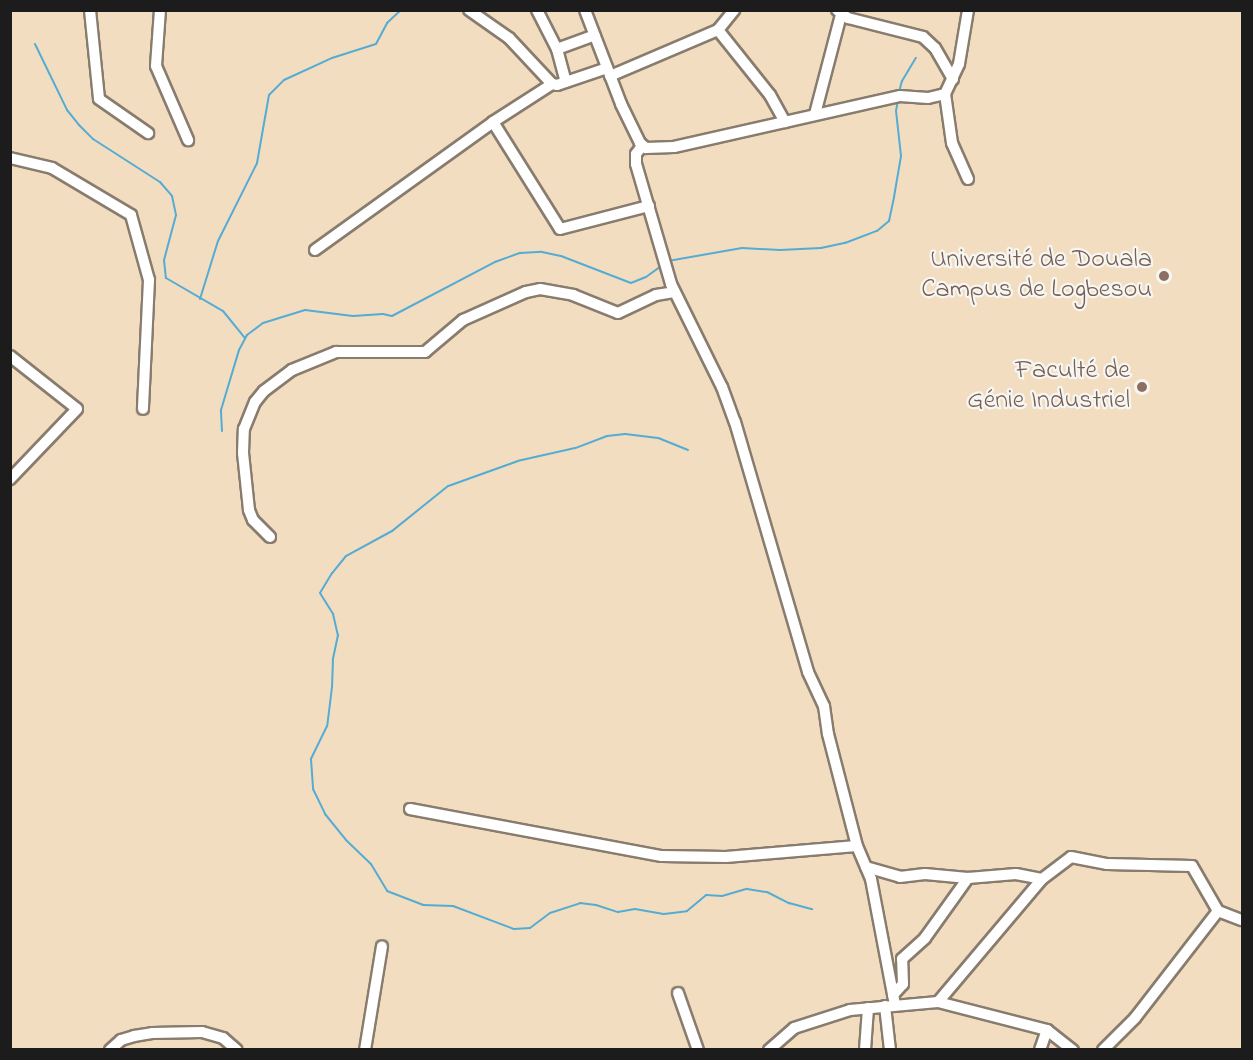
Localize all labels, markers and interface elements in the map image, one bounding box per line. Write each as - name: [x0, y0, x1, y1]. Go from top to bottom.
- place label: Université de Douala Campus de Logbesou: [921, 245, 1152, 306]
- marker: Université de Douala Campus de Logbesou: [1157, 269, 1171, 283]
- place label: Faculté de Génie Industriel: [967, 356, 1130, 418]
- marker: Faculté de Génie Industriel: [1135, 380, 1149, 394]

